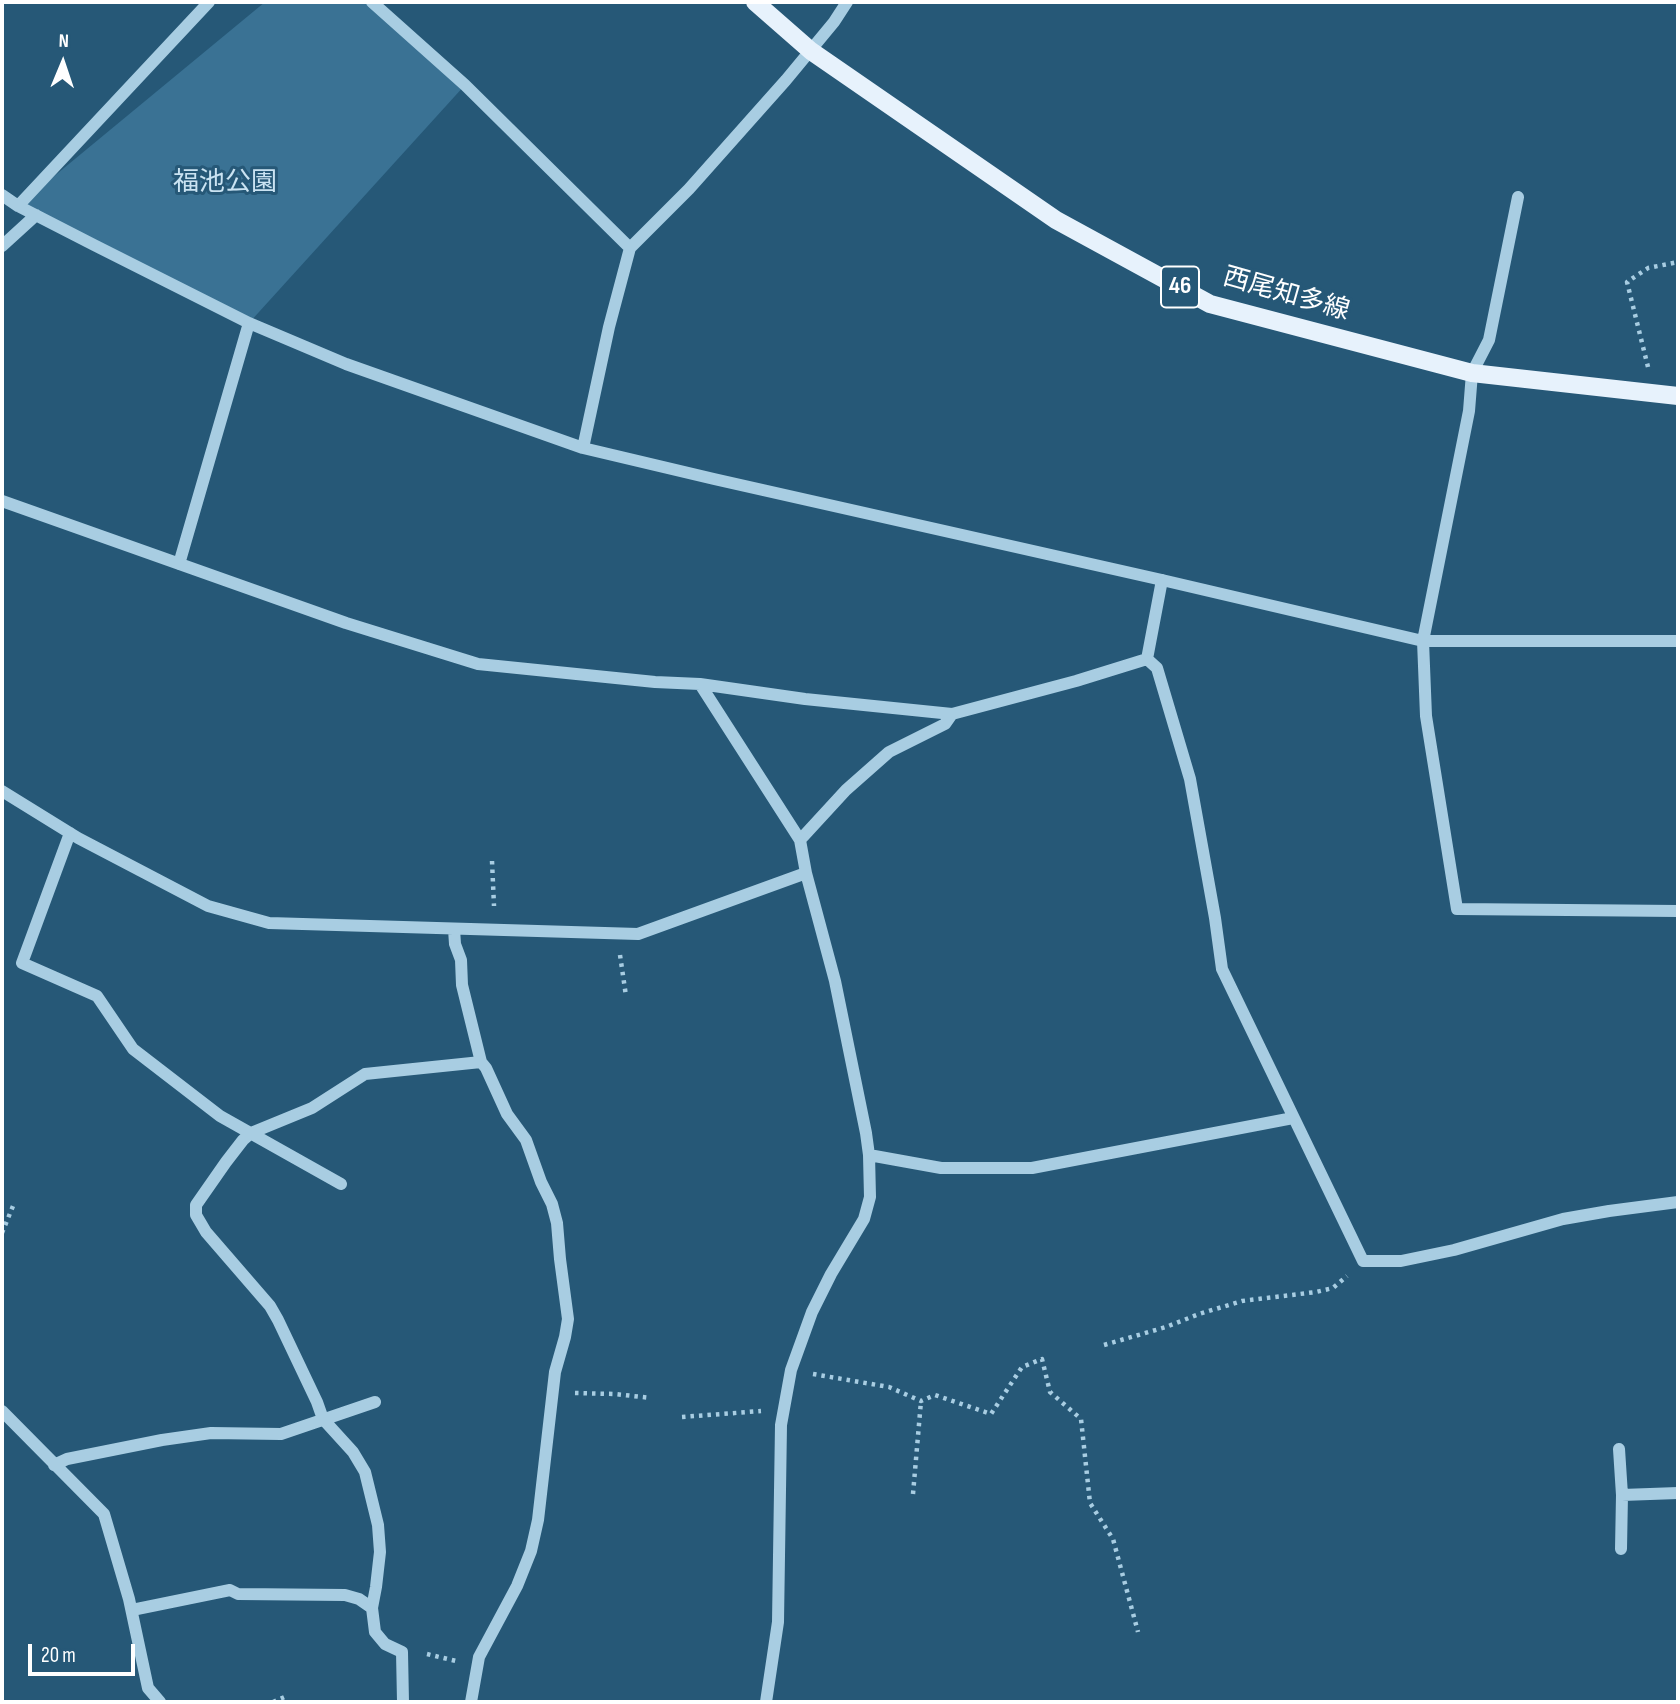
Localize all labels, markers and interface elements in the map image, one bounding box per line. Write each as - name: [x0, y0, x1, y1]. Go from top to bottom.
- north arrow: [28, 28, 98, 98]
- text: N: [58, 30, 69, 53]
- park label: 福池公園: [173, 167, 277, 199]
- street label: 西尾知多線: [1219, 262, 1353, 328]
- road number: 46: [1161, 266, 1199, 308]
- scale bar: [32, 1630, 138, 1674]
- text: 20 m: [41, 1643, 76, 1668]

